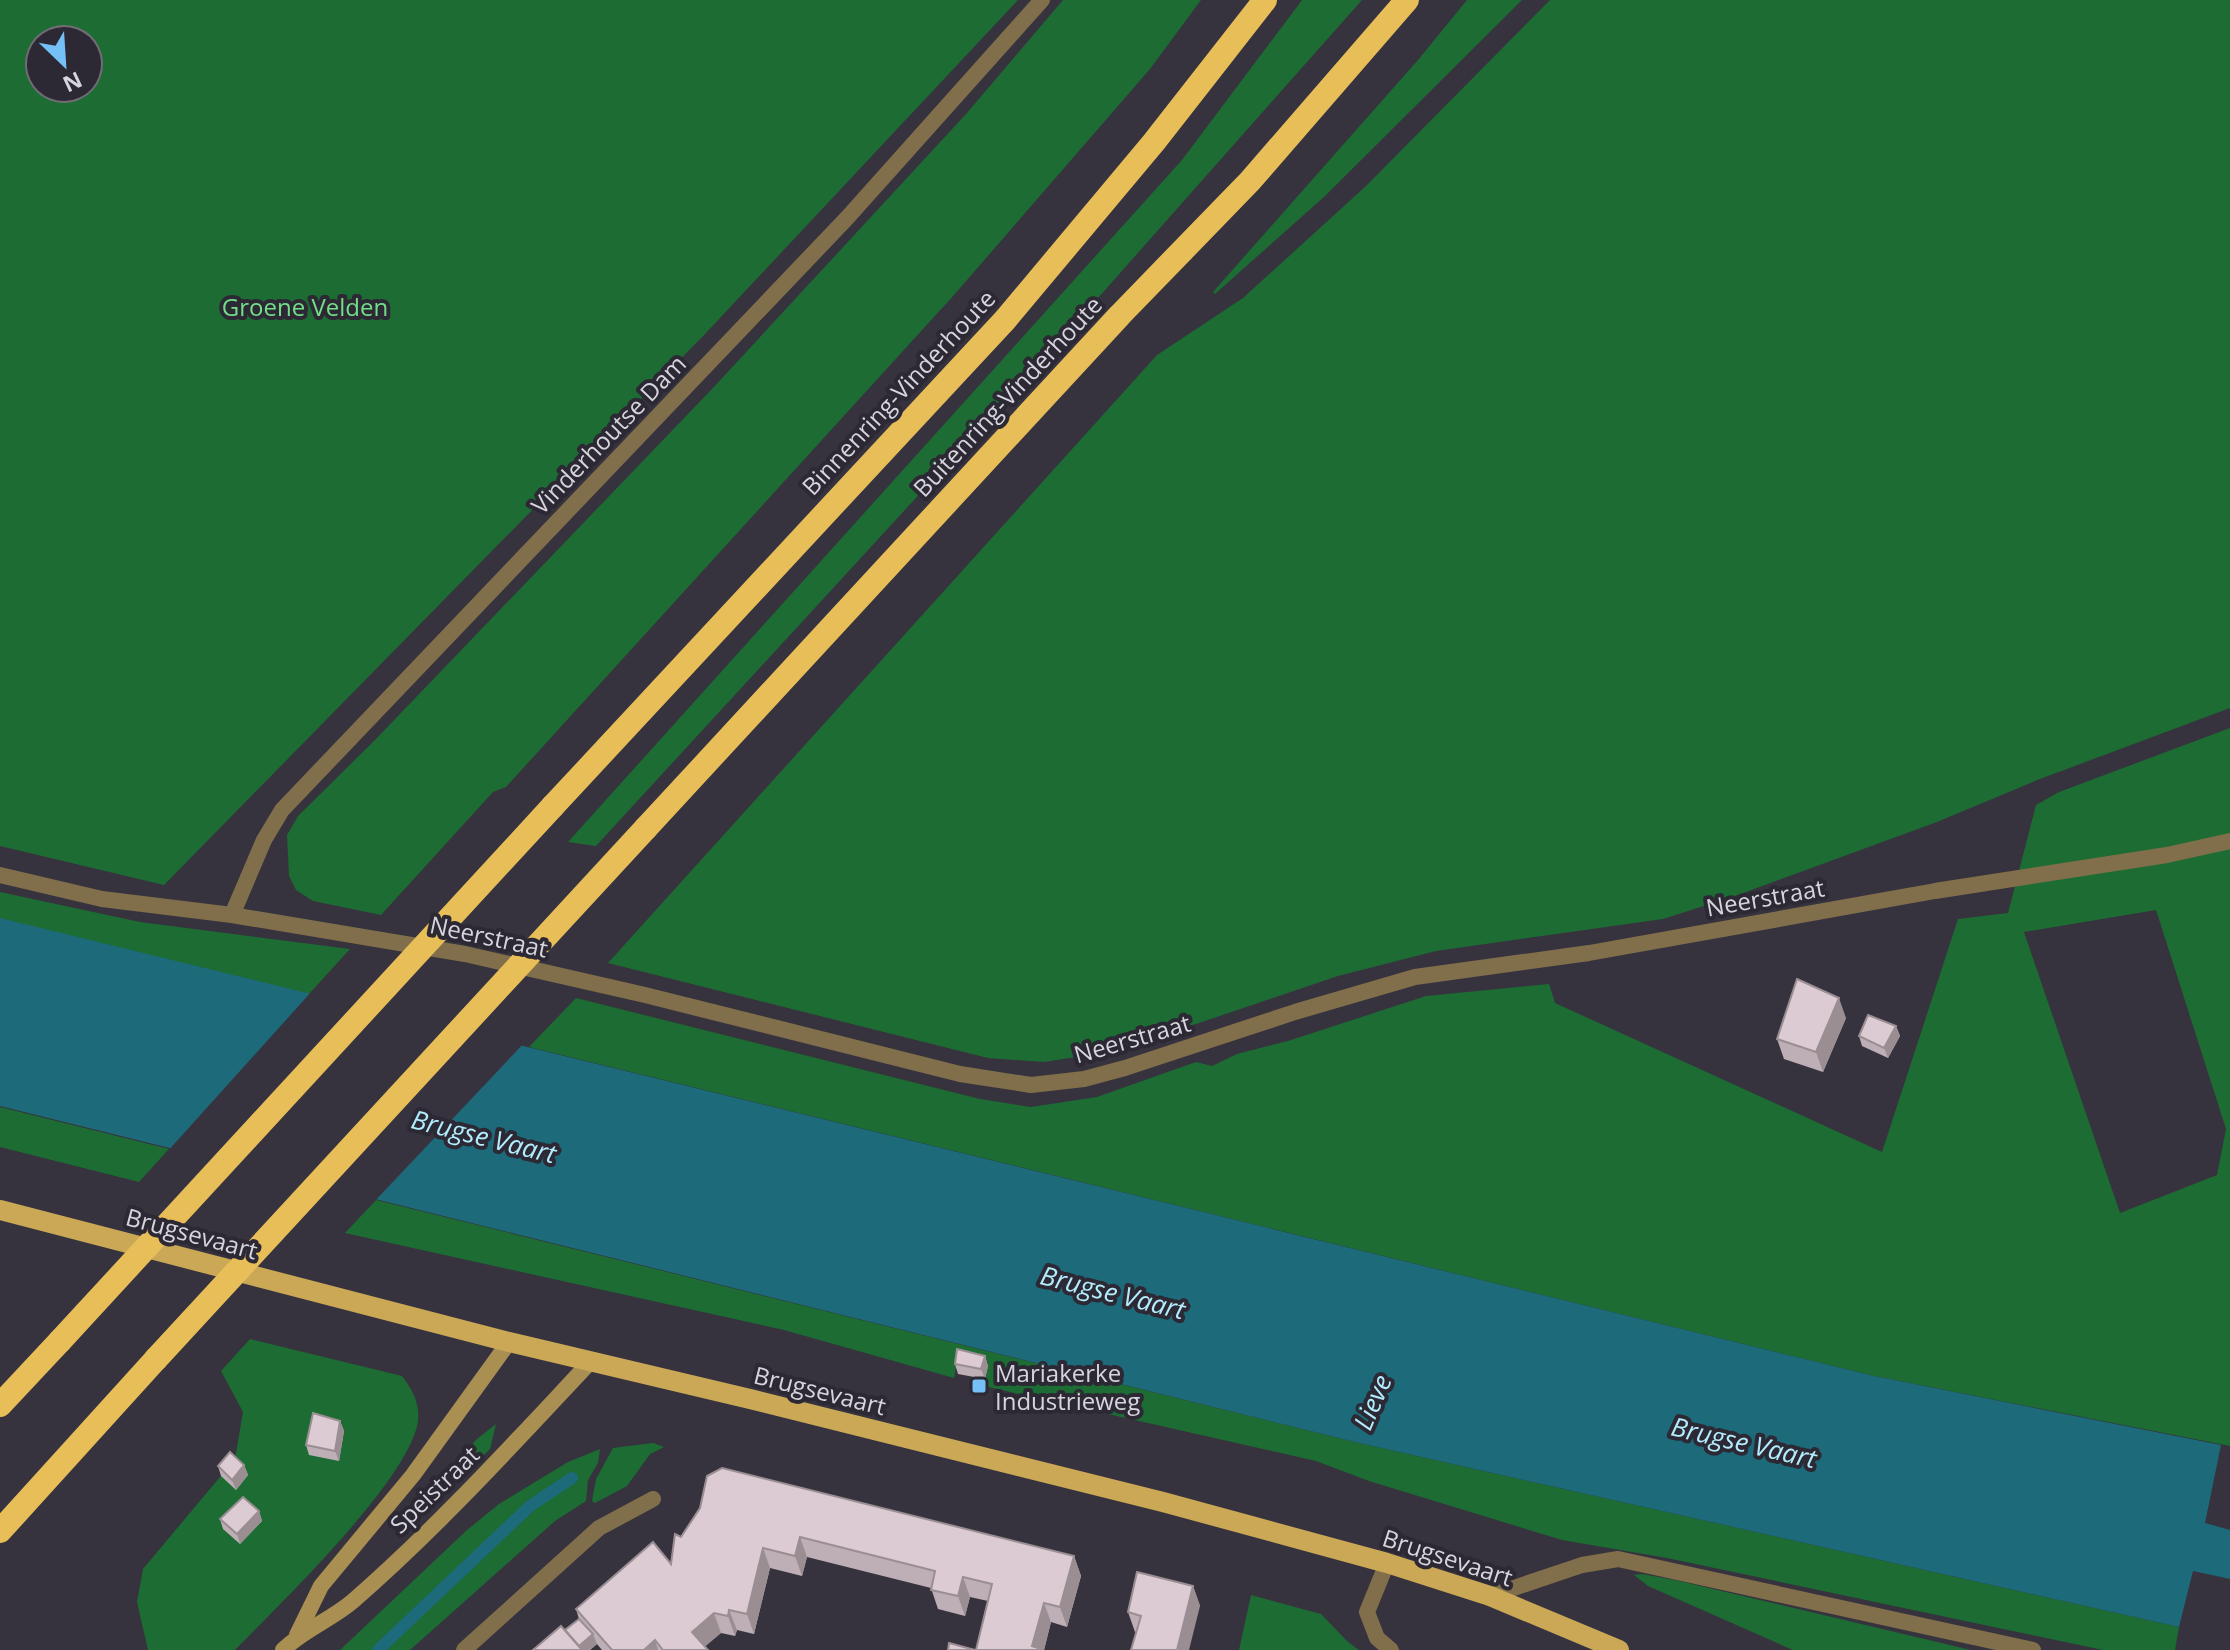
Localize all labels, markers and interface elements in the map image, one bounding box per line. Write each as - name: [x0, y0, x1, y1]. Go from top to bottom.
- north arrow: [24, 24, 104, 104]
- text: N: [58, 66, 87, 100]
- street label: Binnenring-Vinderhoute: [794, 282, 1002, 502]
- street label: Buitenring-Vinderhoute: [905, 288, 1109, 504]
- park label: Groene Velden: [222, 290, 388, 323]
- street label: Vinderhoutse Dam: [523, 347, 693, 521]
- street label: Neerstraat: [1703, 870, 1827, 924]
- street label: Neerstraat: [427, 907, 551, 965]
- street label: Neerstraat: [1070, 1006, 1194, 1070]
- water label: Brugse Vaart: [408, 1101, 561, 1172]
- street label: Brugsevaart: [123, 1200, 261, 1266]
- water label: Brugse Vaart: [1037, 1257, 1190, 1328]
- place label: Mariakerke Industrieweg: [995, 1356, 1140, 1417]
- street label: Brugsevaart: [751, 1358, 889, 1422]
- water label: Lieve: [1344, 1369, 1400, 1435]
- marker: Mariakerke Industrieweg: [970, 1377, 988, 1395]
- water label: Brugse Vaart: [1668, 1408, 1821, 1476]
- street label: Speistraat: [382, 1438, 486, 1540]
- street label: Brugsevaart: [1379, 1520, 1517, 1594]

